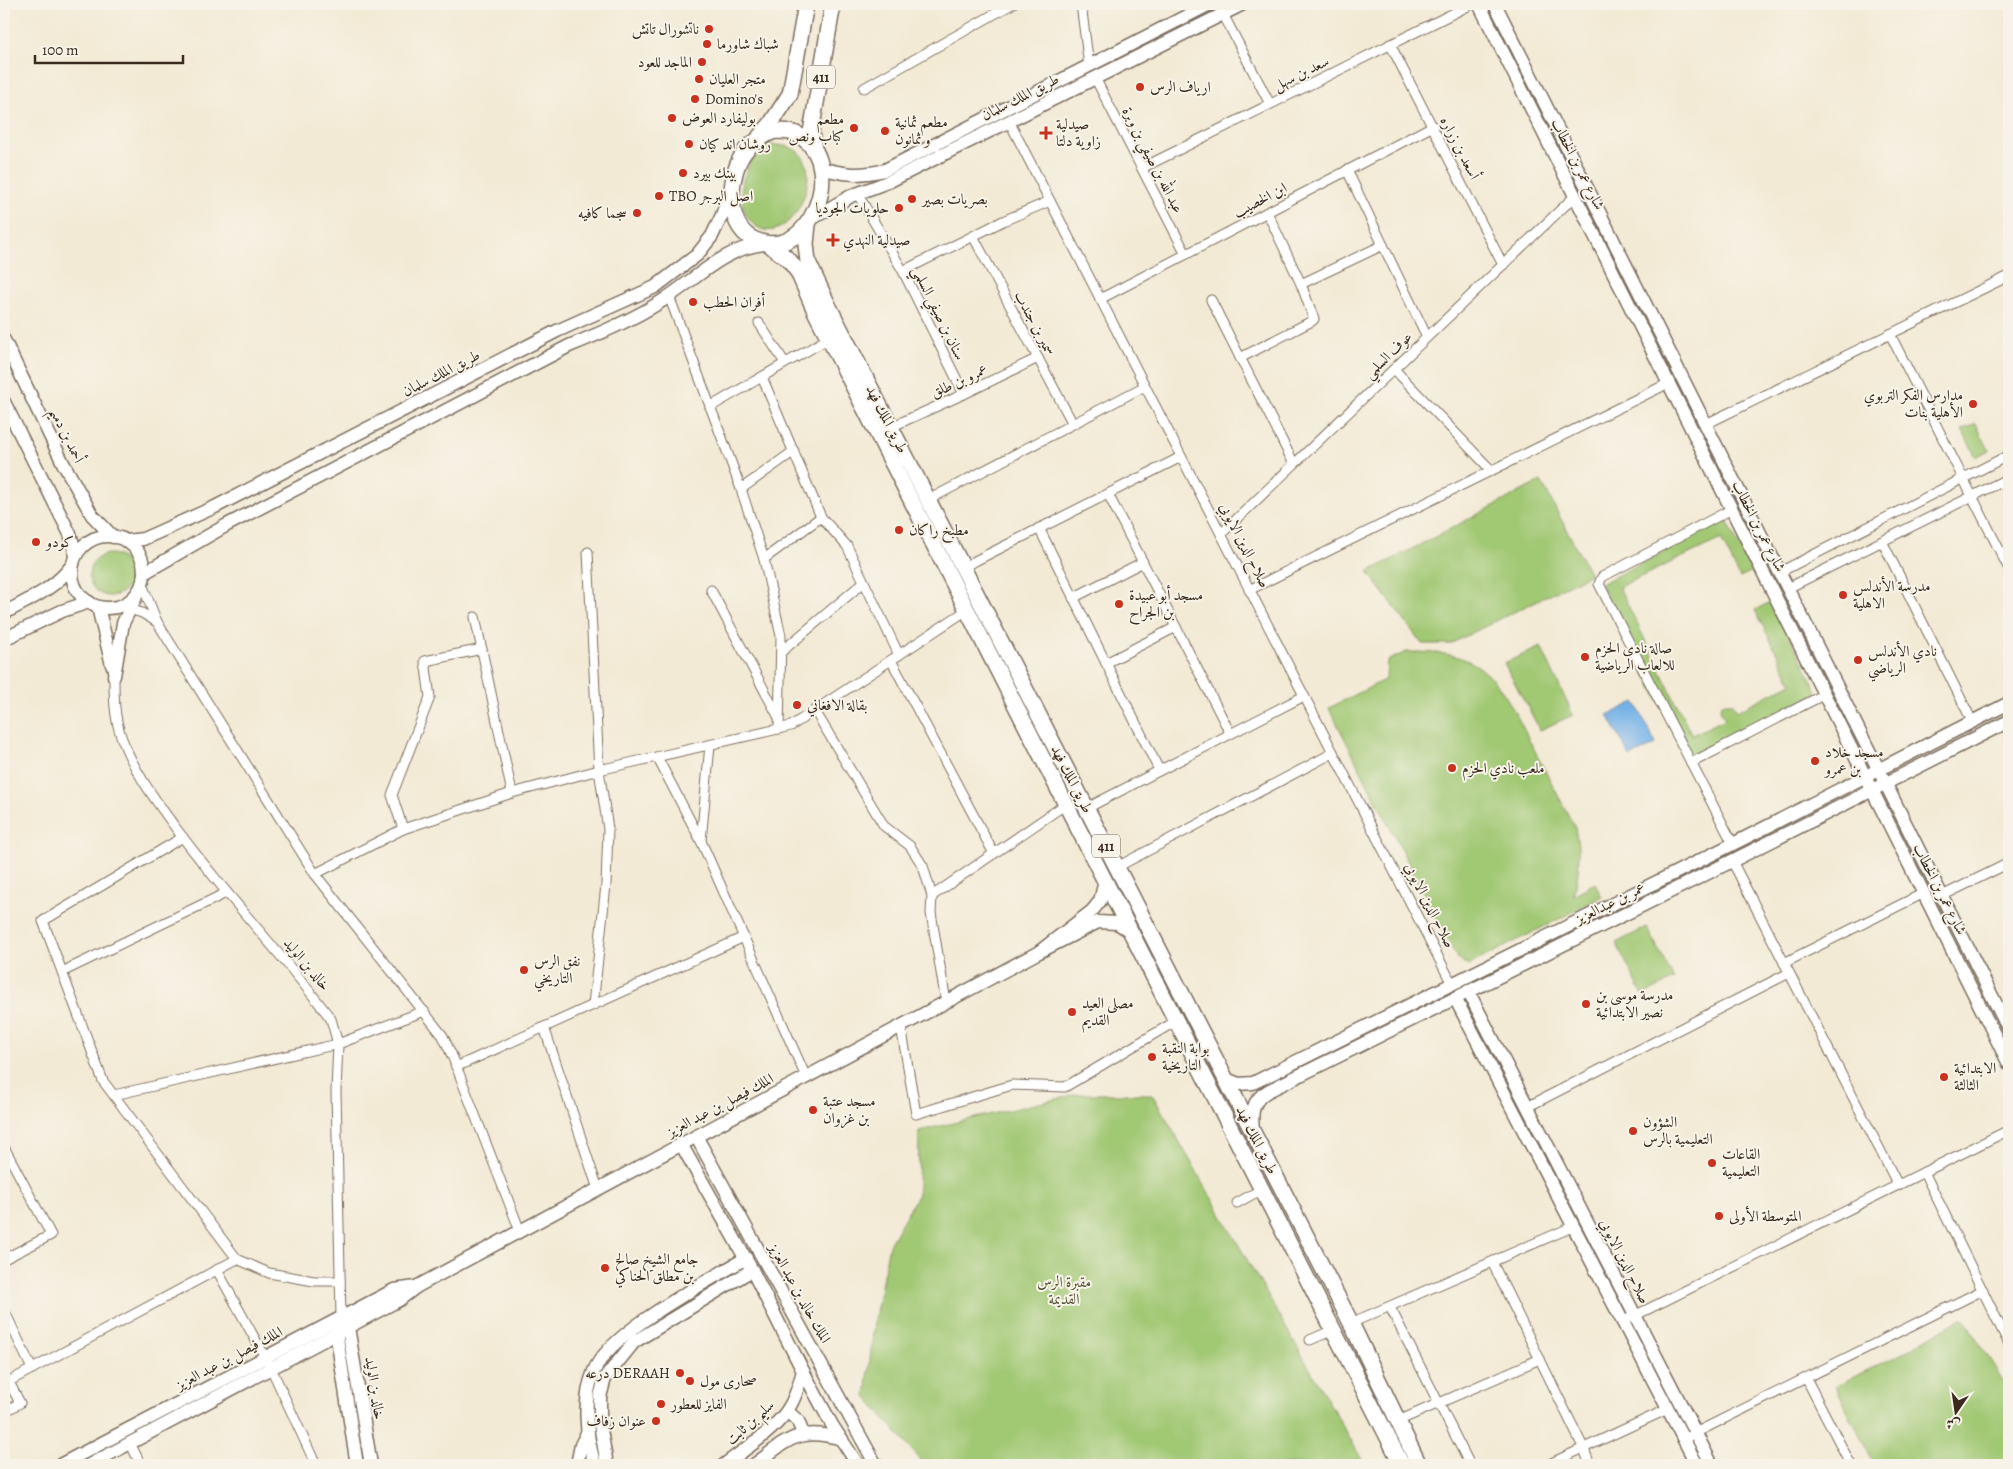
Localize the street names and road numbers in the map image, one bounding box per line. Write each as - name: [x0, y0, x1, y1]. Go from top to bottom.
- street label: سعد بن سهل: [1270, 51, 1333, 96]
- road number: 411: [807, 66, 835, 88]
- street label: طريق الملك سلمان: [978, 69, 1062, 125]
- street label: عبد الله بن صيفي بن وبرة: [1114, 102, 1190, 218]
- street label: أسعد بن زراره: [1436, 112, 1486, 183]
- street label: شارع عمر بن الخطاب: [1544, 115, 1610, 215]
- street label: ابن الخصيب: [1230, 178, 1290, 222]
- street label: سنان بن صيفي السلمي: [904, 263, 970, 365]
- street label: سمير بن جندب: [1010, 287, 1060, 359]
- street label: عوف السلمي: [1359, 327, 1419, 386]
- street label: طريق الملك سلمان: [399, 345, 483, 401]
- street label: عمرو بن طلق: [927, 359, 991, 403]
- street label: طريق الملك فهد: [861, 381, 913, 457]
- street label: أحمد بن دميم: [40, 403, 90, 469]
- street label: شارع عمر بن الخطاب: [1725, 477, 1791, 577]
- street label: صلاح الدين الايوبي: [1212, 499, 1275, 592]
- street label: طريق الملك فهد: [1046, 741, 1098, 817]
- road number: 411: [1092, 834, 1120, 858]
- street label: شارع عمر بن الخطاب: [1906, 840, 1972, 940]
- street label: صلاح الدين الايوبي: [1397, 859, 1460, 952]
- street label: عمر بن عبدالعزيز: [1570, 877, 1648, 929]
- street label: خالد بن الوليد: [279, 933, 335, 995]
- street label: الملك فيصل بن عبد العزيز: [661, 1068, 777, 1143]
- street label: طريق الملك فهد: [1231, 1102, 1283, 1178]
- street label: صلاح الدين الايوبي: [1592, 1215, 1655, 1308]
- street label: الملك خالد بن عبد العزيز: [763, 1238, 836, 1347]
- street label: الملك فيصل بن عبد العزيز: [170, 1321, 286, 1396]
- street label: خالد بن الوليد: [360, 1355, 390, 1421]
- street label: سليم بن ثابت: [722, 1395, 782, 1453]

